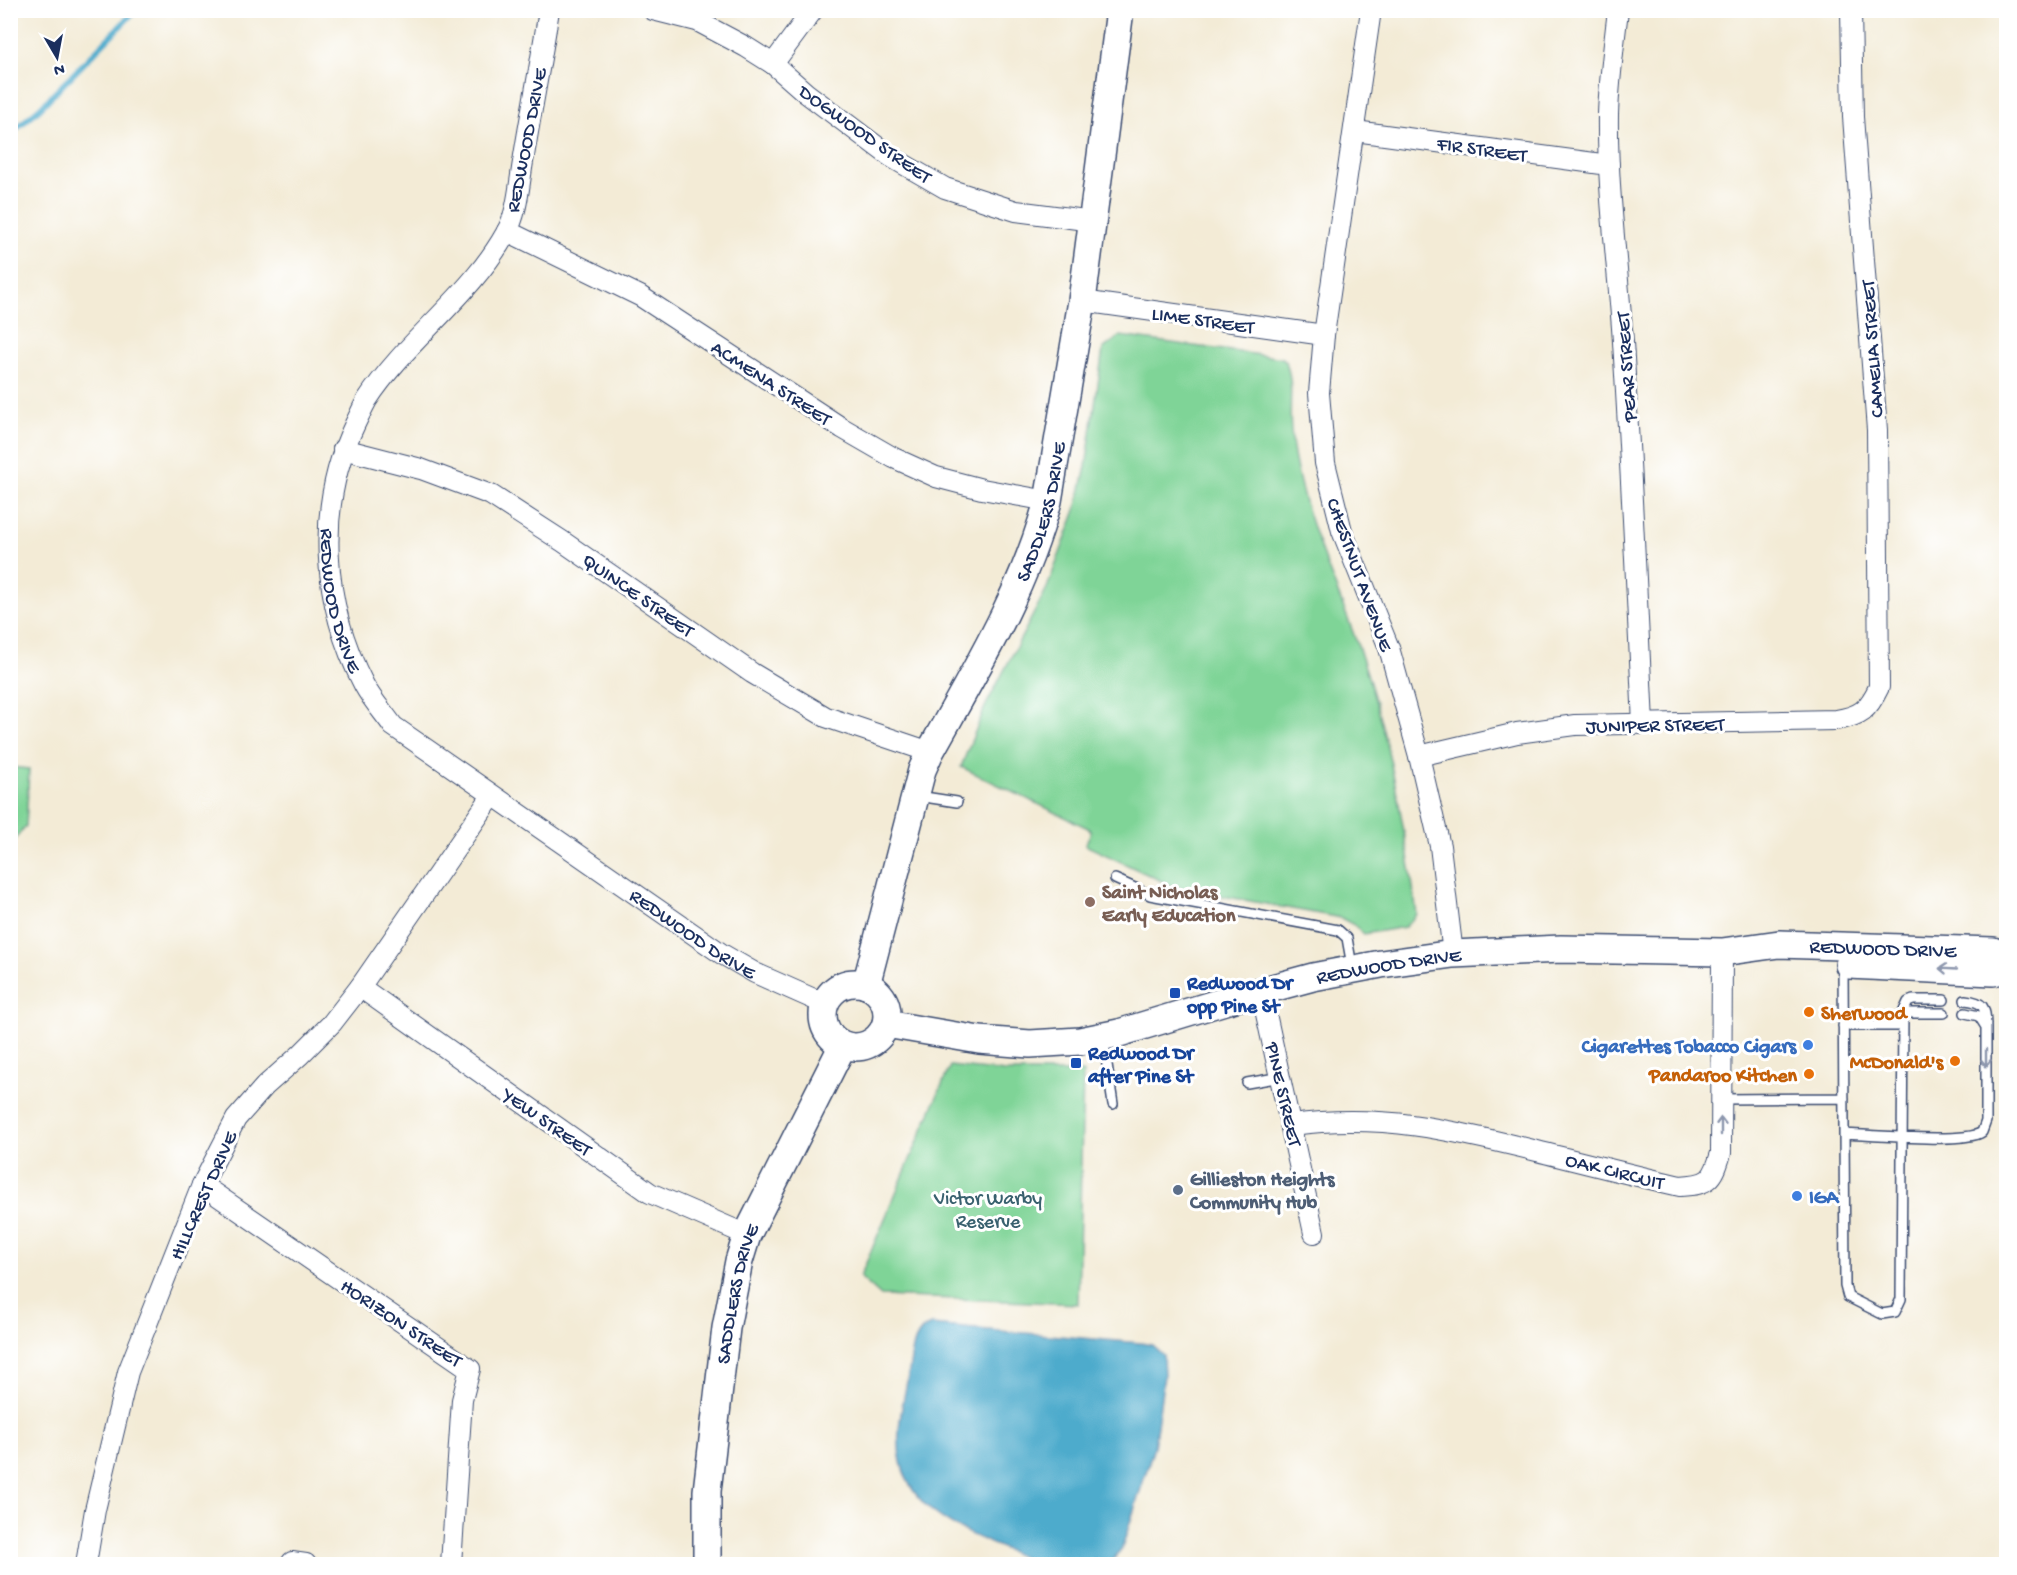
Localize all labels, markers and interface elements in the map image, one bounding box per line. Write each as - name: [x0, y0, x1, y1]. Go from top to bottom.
- north arrow: [27, 27, 87, 87]
- text: N: [52, 58, 66, 79]
- street label: REDWOOD DRIVE: [503, 65, 554, 215]
- street label: DOGWOOD STREET: [792, 80, 936, 191]
- street label: FIR STREET: [1434, 134, 1529, 169]
- street label: CAMELIA STREET: [1858, 278, 1891, 418]
- street label: LIME STREET: [1150, 304, 1257, 341]
- street label: PEAR STREET: [1613, 309, 1644, 424]
- street label: ACMENA STREET: [706, 338, 836, 433]
- street label: SADDLERS DRIVE: [1013, 439, 1073, 586]
- street label: CHESTNUT AVENUE: [1319, 496, 1397, 656]
- street label: REDWOOD DRIVE: [313, 528, 365, 678]
- street label: QUINCE STREET: [577, 550, 698, 645]
- street label: JUNIPER STREET: [1585, 715, 1726, 740]
- place label: Saint Nicholas Early Education: [1102, 883, 1236, 929]
- street label: REDWOOD DRIVE: [624, 885, 760, 987]
- marker: Saint Nicholas Early Education: [1083, 895, 1097, 909]
- street label: REDWOOD DRIVE: [1809, 937, 1958, 965]
- street label: REDWOOD DRIVE: [1315, 946, 1463, 991]
- one-way arrow: [1939, 964, 1959, 975]
- place label: Redwood Dr opp Pine St: [1186, 974, 1294, 1020]
- marker: Redwood Dr opp Pine St: [1168, 986, 1182, 1000]
- place label: Sherwood: [1821, 1004, 1909, 1027]
- marker: Sherwood: [1802, 1005, 1816, 1019]
- place label: Cigarettes Tobacco Cigars: [1581, 1037, 1798, 1060]
- marker: Cigarettes Tobacco Cigars: [1801, 1038, 1815, 1052]
- street label: PINE STREET: [1258, 1040, 1305, 1150]
- place label: Redwood Dr after Pine St: [1087, 1044, 1195, 1090]
- one-way arrow: [1980, 1047, 1992, 1067]
- place label: McDonald's: [1850, 1053, 1945, 1076]
- marker: McDonald's: [1948, 1054, 1962, 1068]
- marker: Redwood Dr after Pine St: [1069, 1056, 1083, 1070]
- place label: Pandaroo Kitchen: [1648, 1066, 1797, 1089]
- marker: Pandaroo Kitchen: [1802, 1067, 1816, 1081]
- street label: YEW STREET: [495, 1084, 596, 1164]
- one-way arrow: [1715, 1116, 1727, 1136]
- street label: HILLCREST DRIVE: [167, 1127, 244, 1264]
- street label: OAK CIRCUIT: [1563, 1150, 1667, 1197]
- place label: Gillieston Heights Community Hub: [1189, 1170, 1336, 1216]
- marker: Gillieston Heights Community Hub: [1171, 1183, 1185, 1197]
- place label: IGA: [1809, 1188, 1840, 1211]
- park label: Victor Warby Reserve: [933, 1189, 1042, 1235]
- marker: IGA: [1790, 1189, 1804, 1203]
- street label: SADDLERS DRIVE: [714, 1219, 767, 1365]
- street label: HORIZON STREET: [335, 1276, 466, 1375]

